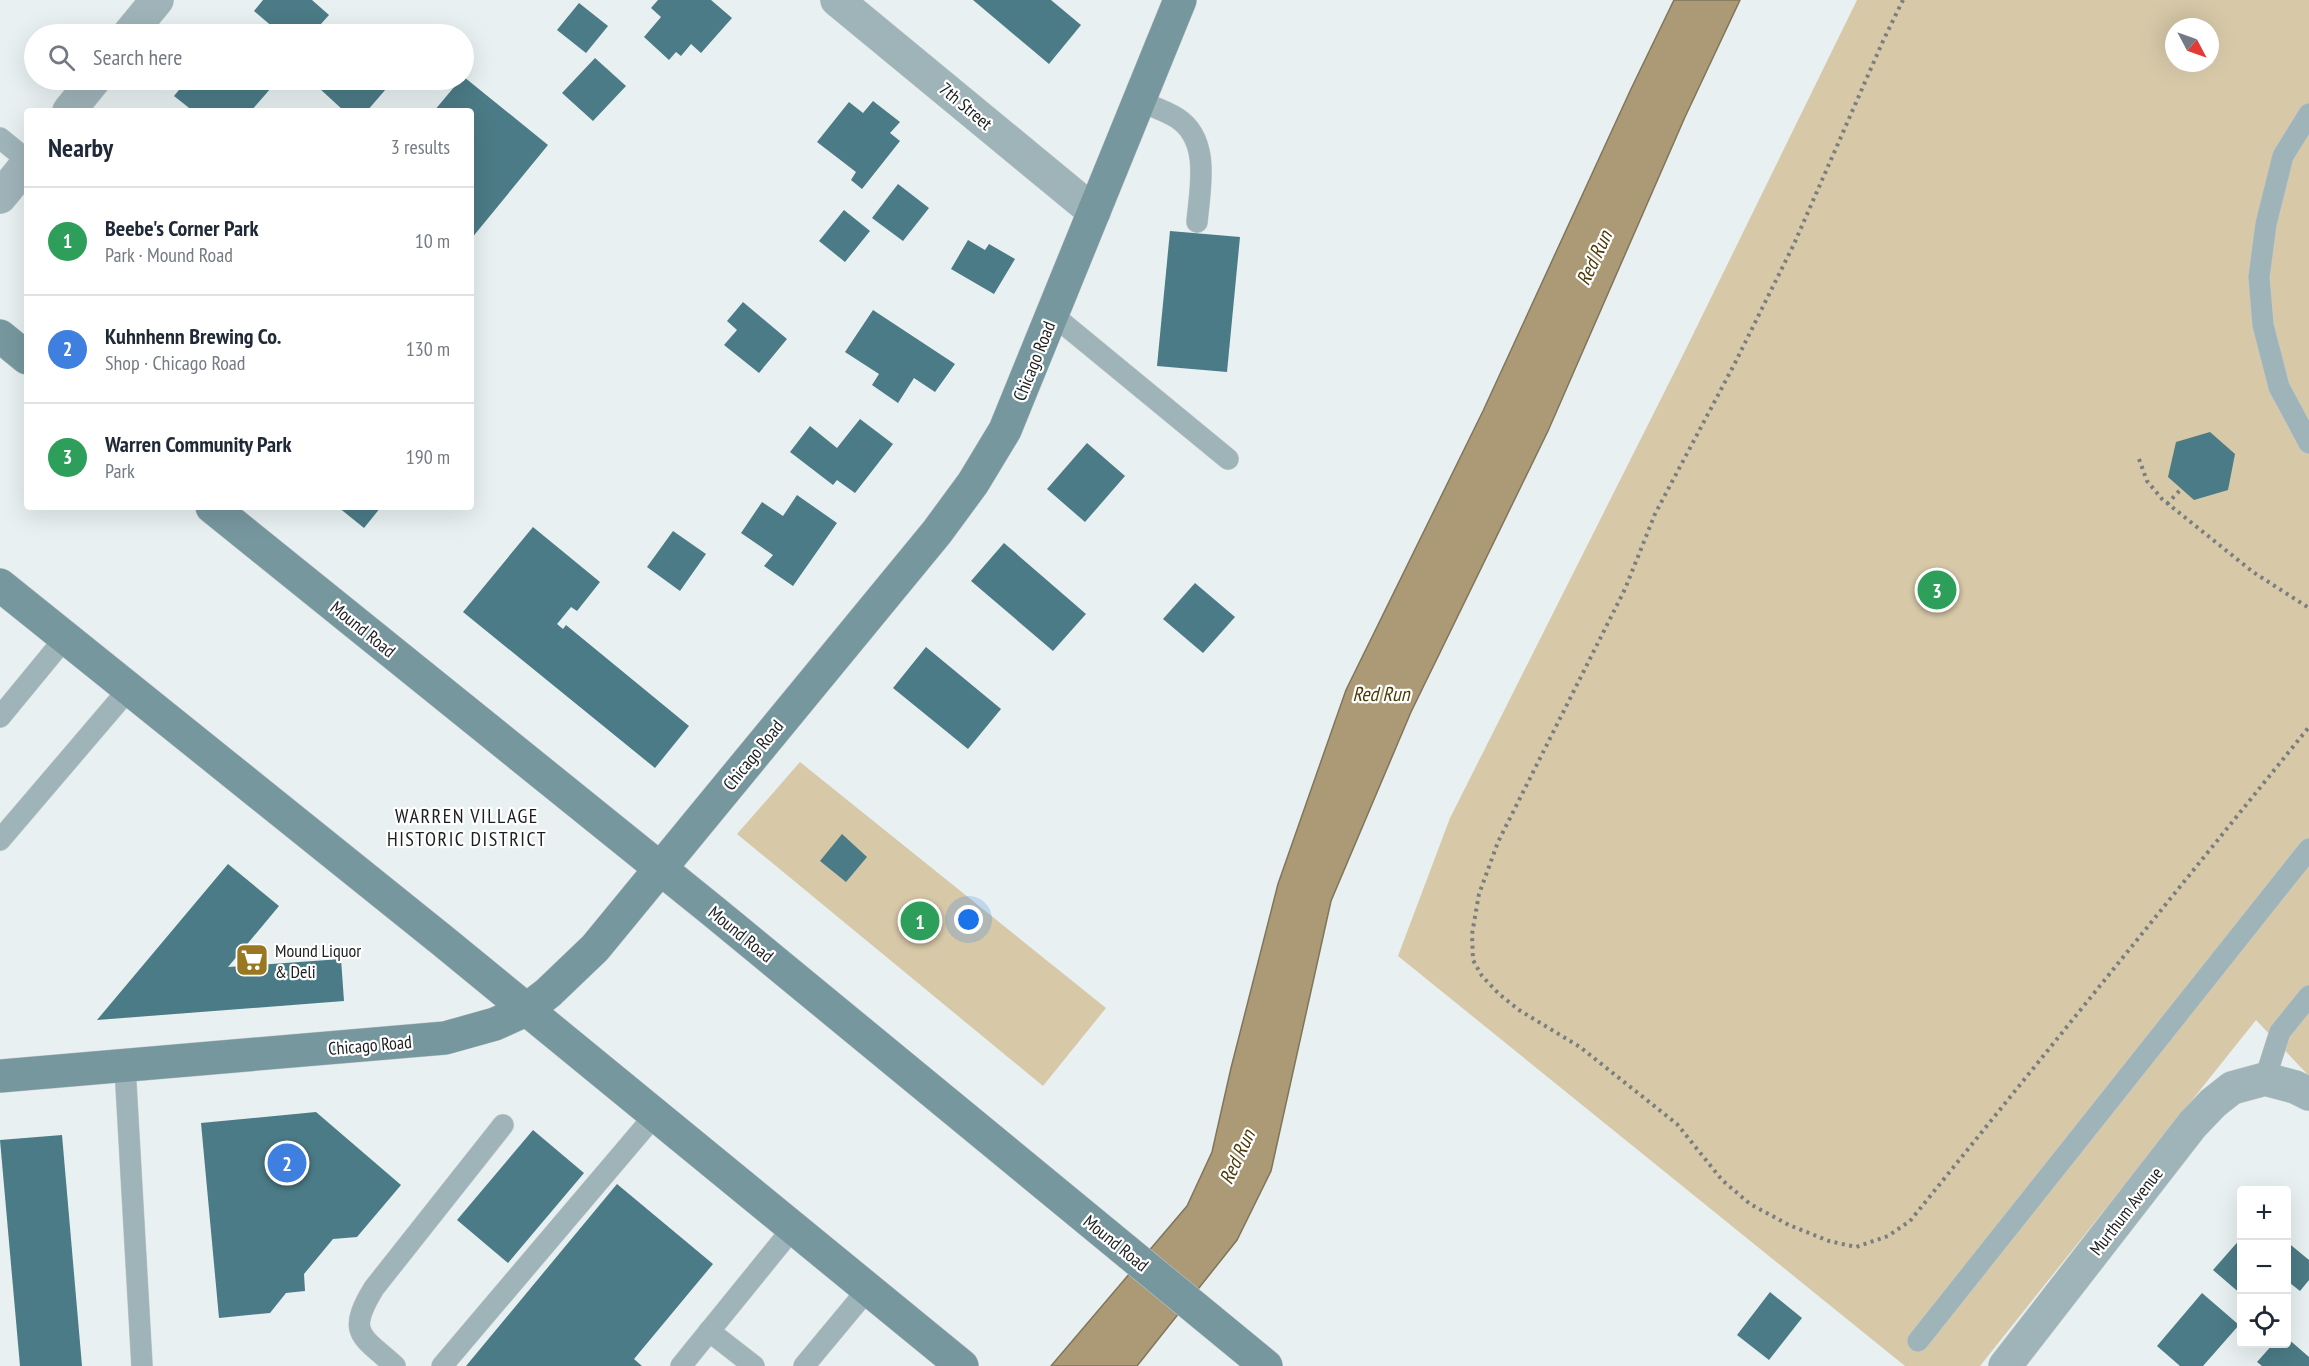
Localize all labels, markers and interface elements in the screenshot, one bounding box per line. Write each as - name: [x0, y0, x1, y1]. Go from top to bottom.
- north arrow: [2165, 18, 2219, 72]
- search box: [24, 24, 474, 90]
- icon: search: [45, 41, 78, 74]
- text: Search here: [93, 43, 182, 71]
- street label: 7th Street: [935, 77, 997, 135]
- text: Nearby: [48, 131, 113, 164]
- text: 3 results: [391, 134, 450, 160]
- text: Beebe's Corner Park: [105, 214, 259, 242]
- water label: Red Run: [1570, 226, 1618, 289]
- text: 1: [63, 228, 72, 254]
- text: 10 m: [415, 228, 450, 254]
- text: Park · Mound Road: [105, 242, 233, 268]
- street label: Chicago Road: [1008, 318, 1060, 404]
- text: Kuhnhenn Brewing Co.: [105, 322, 282, 350]
- text: 2: [63, 336, 72, 362]
- text: 130 m: [406, 336, 450, 362]
- text: Shop · Chicago Road: [105, 350, 246, 376]
- text: Warren Community Park: [105, 430, 292, 458]
- text: 3: [63, 444, 72, 470]
- text: 190 m: [406, 444, 450, 470]
- text: Park: [105, 458, 135, 484]
- pin: 3: [1918, 568, 1956, 612]
- street label: Mound Road: [326, 596, 400, 662]
- water label: Red Run: [1352, 681, 1411, 707]
- street label: Chicago Road: [718, 715, 788, 795]
- district label: WARREN VILLAGE HISTORIC DISTRICT: [387, 803, 547, 852]
- pin: 1: [900, 898, 940, 944]
- street label: Mound Road: [704, 901, 778, 967]
- your location: [954, 905, 983, 934]
- place label: Mound Liquor & Deli: [275, 939, 361, 983]
- supermarket icon: Mound Liquor & Deli: [234, 942, 270, 978]
- street label: Chicago Road: [327, 1030, 413, 1060]
- water label: Red Run: [1213, 1125, 1261, 1188]
- pin: 2: [268, 1140, 306, 1186]
- street label: Murthum Avenue: [2084, 1162, 2168, 1260]
- map controls: [2237, 1186, 2291, 1348]
- button: +: [2237, 1186, 2291, 1240]
- street label: Mound Road: [1079, 1210, 1153, 1276]
- button: −: [2237, 1240, 2291, 1294]
- button: locate: [2237, 1294, 2291, 1348]

